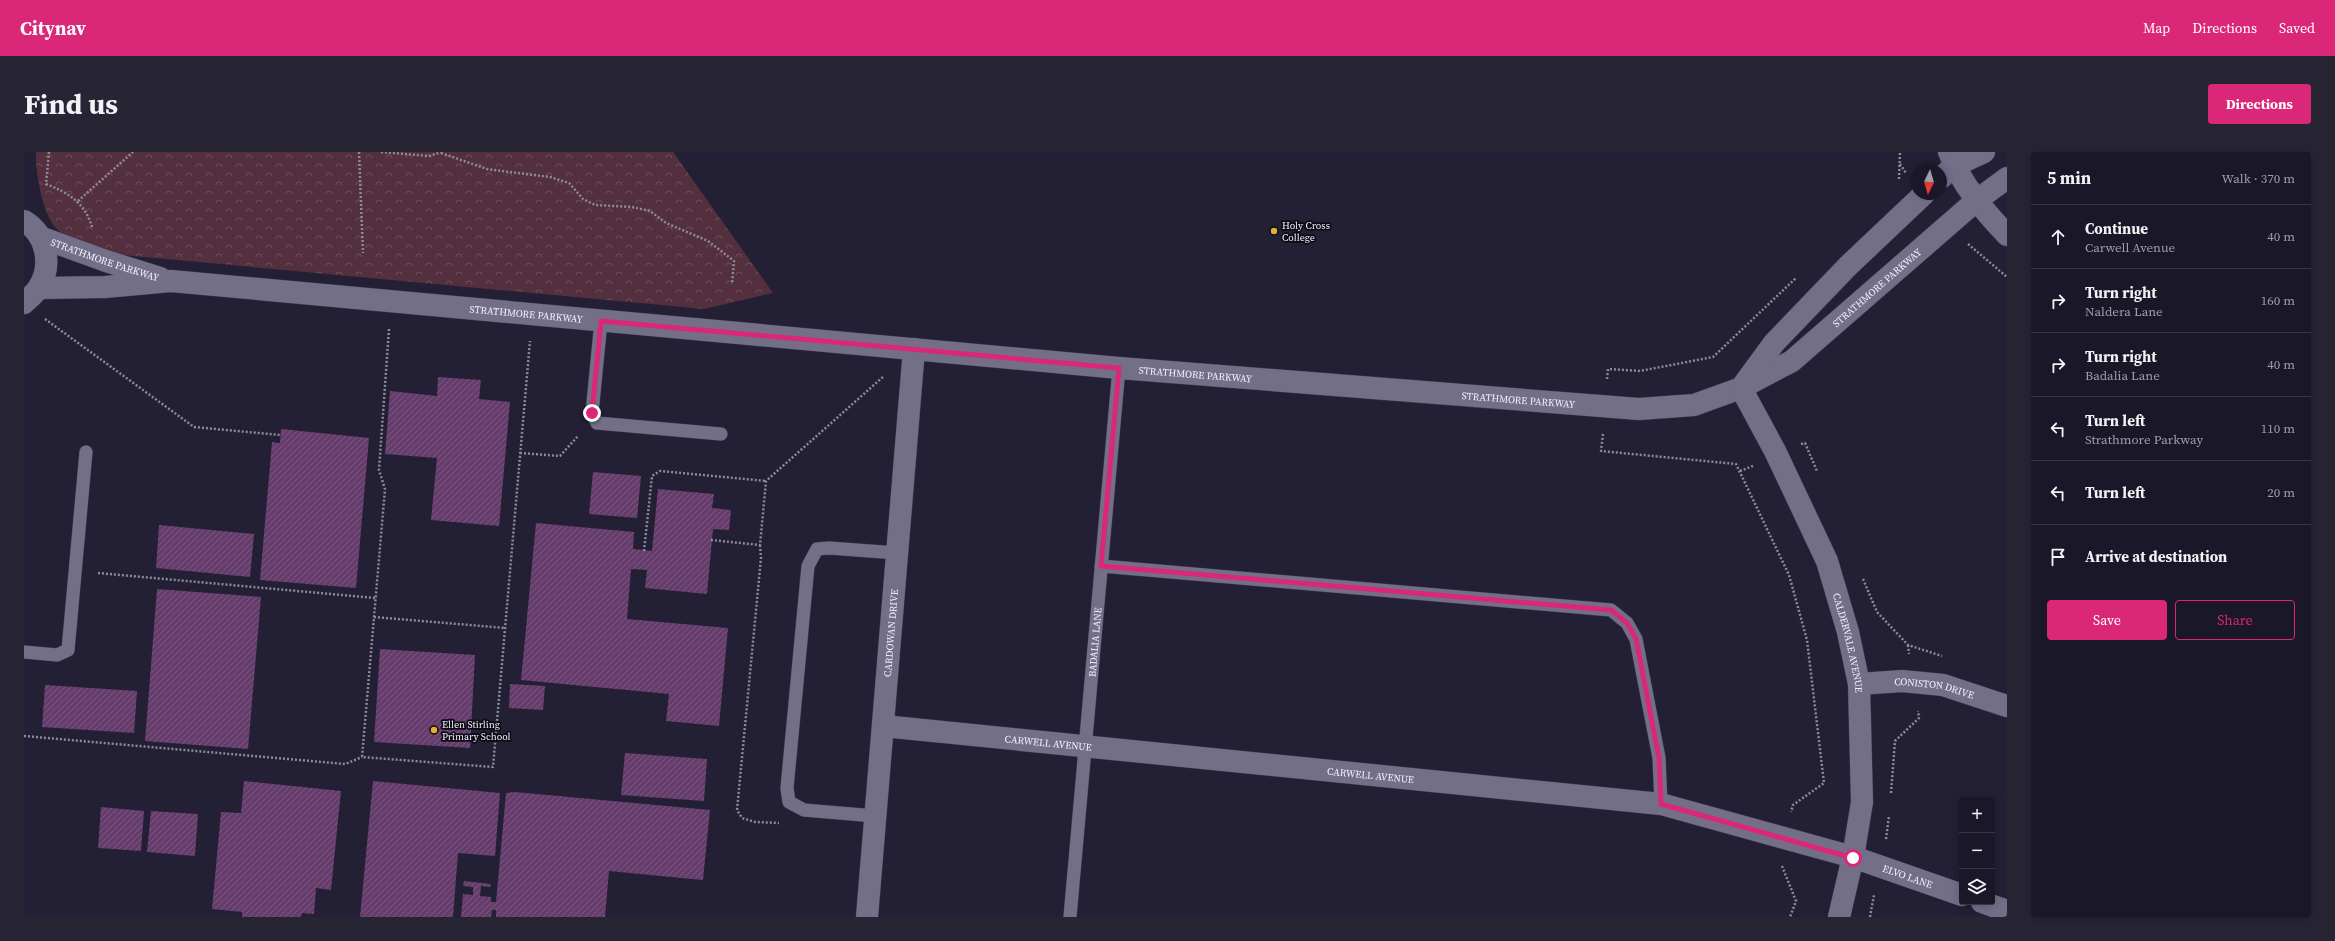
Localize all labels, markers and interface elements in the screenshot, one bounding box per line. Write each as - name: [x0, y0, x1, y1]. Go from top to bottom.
- text: Citynav: [20, 15, 86, 41]
- text: Map: [2143, 18, 2170, 38]
- text: Directions: [2192, 18, 2257, 38]
- text: Saved: [2279, 18, 2315, 38]
- button: Directions: [2208, 84, 2311, 124]
- text: Find us: [24, 85, 118, 123]
- north arrow: [1911, 164, 1947, 200]
- text: 5 min: [2047, 166, 2091, 190]
- text: Walk · 370 m: [2222, 170, 2295, 187]
- text: Continue: [2085, 218, 2148, 239]
- place label: Holy Cross College: [1282, 219, 1330, 244]
- marker: Holy Cross College: [1269, 226, 1279, 236]
- icon: ahead: [2047, 226, 2069, 248]
- text: 40 m: [2267, 228, 2295, 245]
- street label: STRATHMORE PARKWAY: [49, 236, 161, 285]
- text: Carwell Avenue: [2085, 239, 2175, 256]
- street label: STRATHMORE PARKWAY: [1830, 245, 1925, 330]
- text: Turn right: [2085, 282, 2157, 303]
- icon: right: [2047, 290, 2069, 312]
- text: 160 m: [2261, 292, 2295, 309]
- street label: STRATHMORE PARKWAY: [469, 302, 584, 326]
- text: Naldera Lane: [2085, 303, 2163, 320]
- text: Turn right: [2085, 346, 2157, 367]
- icon: right: [2047, 354, 2069, 376]
- text: 40 m: [2267, 356, 2295, 373]
- street label: STRATHMORE PARKWAY: [1138, 364, 1253, 386]
- text: Badalia Lane: [2085, 367, 2160, 384]
- street label: STRATHMORE PARKWAY: [1461, 389, 1576, 411]
- route end: [583, 404, 601, 422]
- text: Turn left: [2085, 410, 2145, 431]
- icon: left: [2047, 418, 2069, 440]
- text: 110 m: [2261, 420, 2295, 437]
- text: Strathmore Parkway: [2085, 431, 2203, 448]
- icon: left: [2047, 482, 2069, 504]
- text: Turn left: [2085, 482, 2145, 503]
- text: 20 m: [2267, 484, 2295, 501]
- icon: arrive: [2047, 546, 2069, 568]
- text: Arrive at destination: [2085, 546, 2227, 567]
- street label: CARDOWAN DRIVE: [881, 589, 901, 677]
- street label: CALDERVALE AVENUE: [1830, 592, 1865, 693]
- button: Save: [2047, 600, 2167, 640]
- button: Share: [2175, 600, 2295, 640]
- street label: BADALIA LANE: [1085, 607, 1105, 678]
- street label: CONISTON DRIVE: [1894, 675, 1976, 702]
- place label: Ellen Stirling Primary School: [442, 718, 511, 743]
- marker: Ellen Stirling Primary School: [429, 725, 439, 735]
- street label: CARWELL AVENUE: [1004, 732, 1092, 754]
- street label: CARWELL AVENUE: [1326, 765, 1415, 786]
- map controls: [1959, 797, 1995, 905]
- button: +: [1959, 797, 1995, 833]
- button: −: [1959, 833, 1995, 869]
- route start: [1844, 849, 1862, 867]
- street label: ELVO LANE: [1881, 862, 1934, 891]
- button: layers: [1959, 869, 1995, 905]

